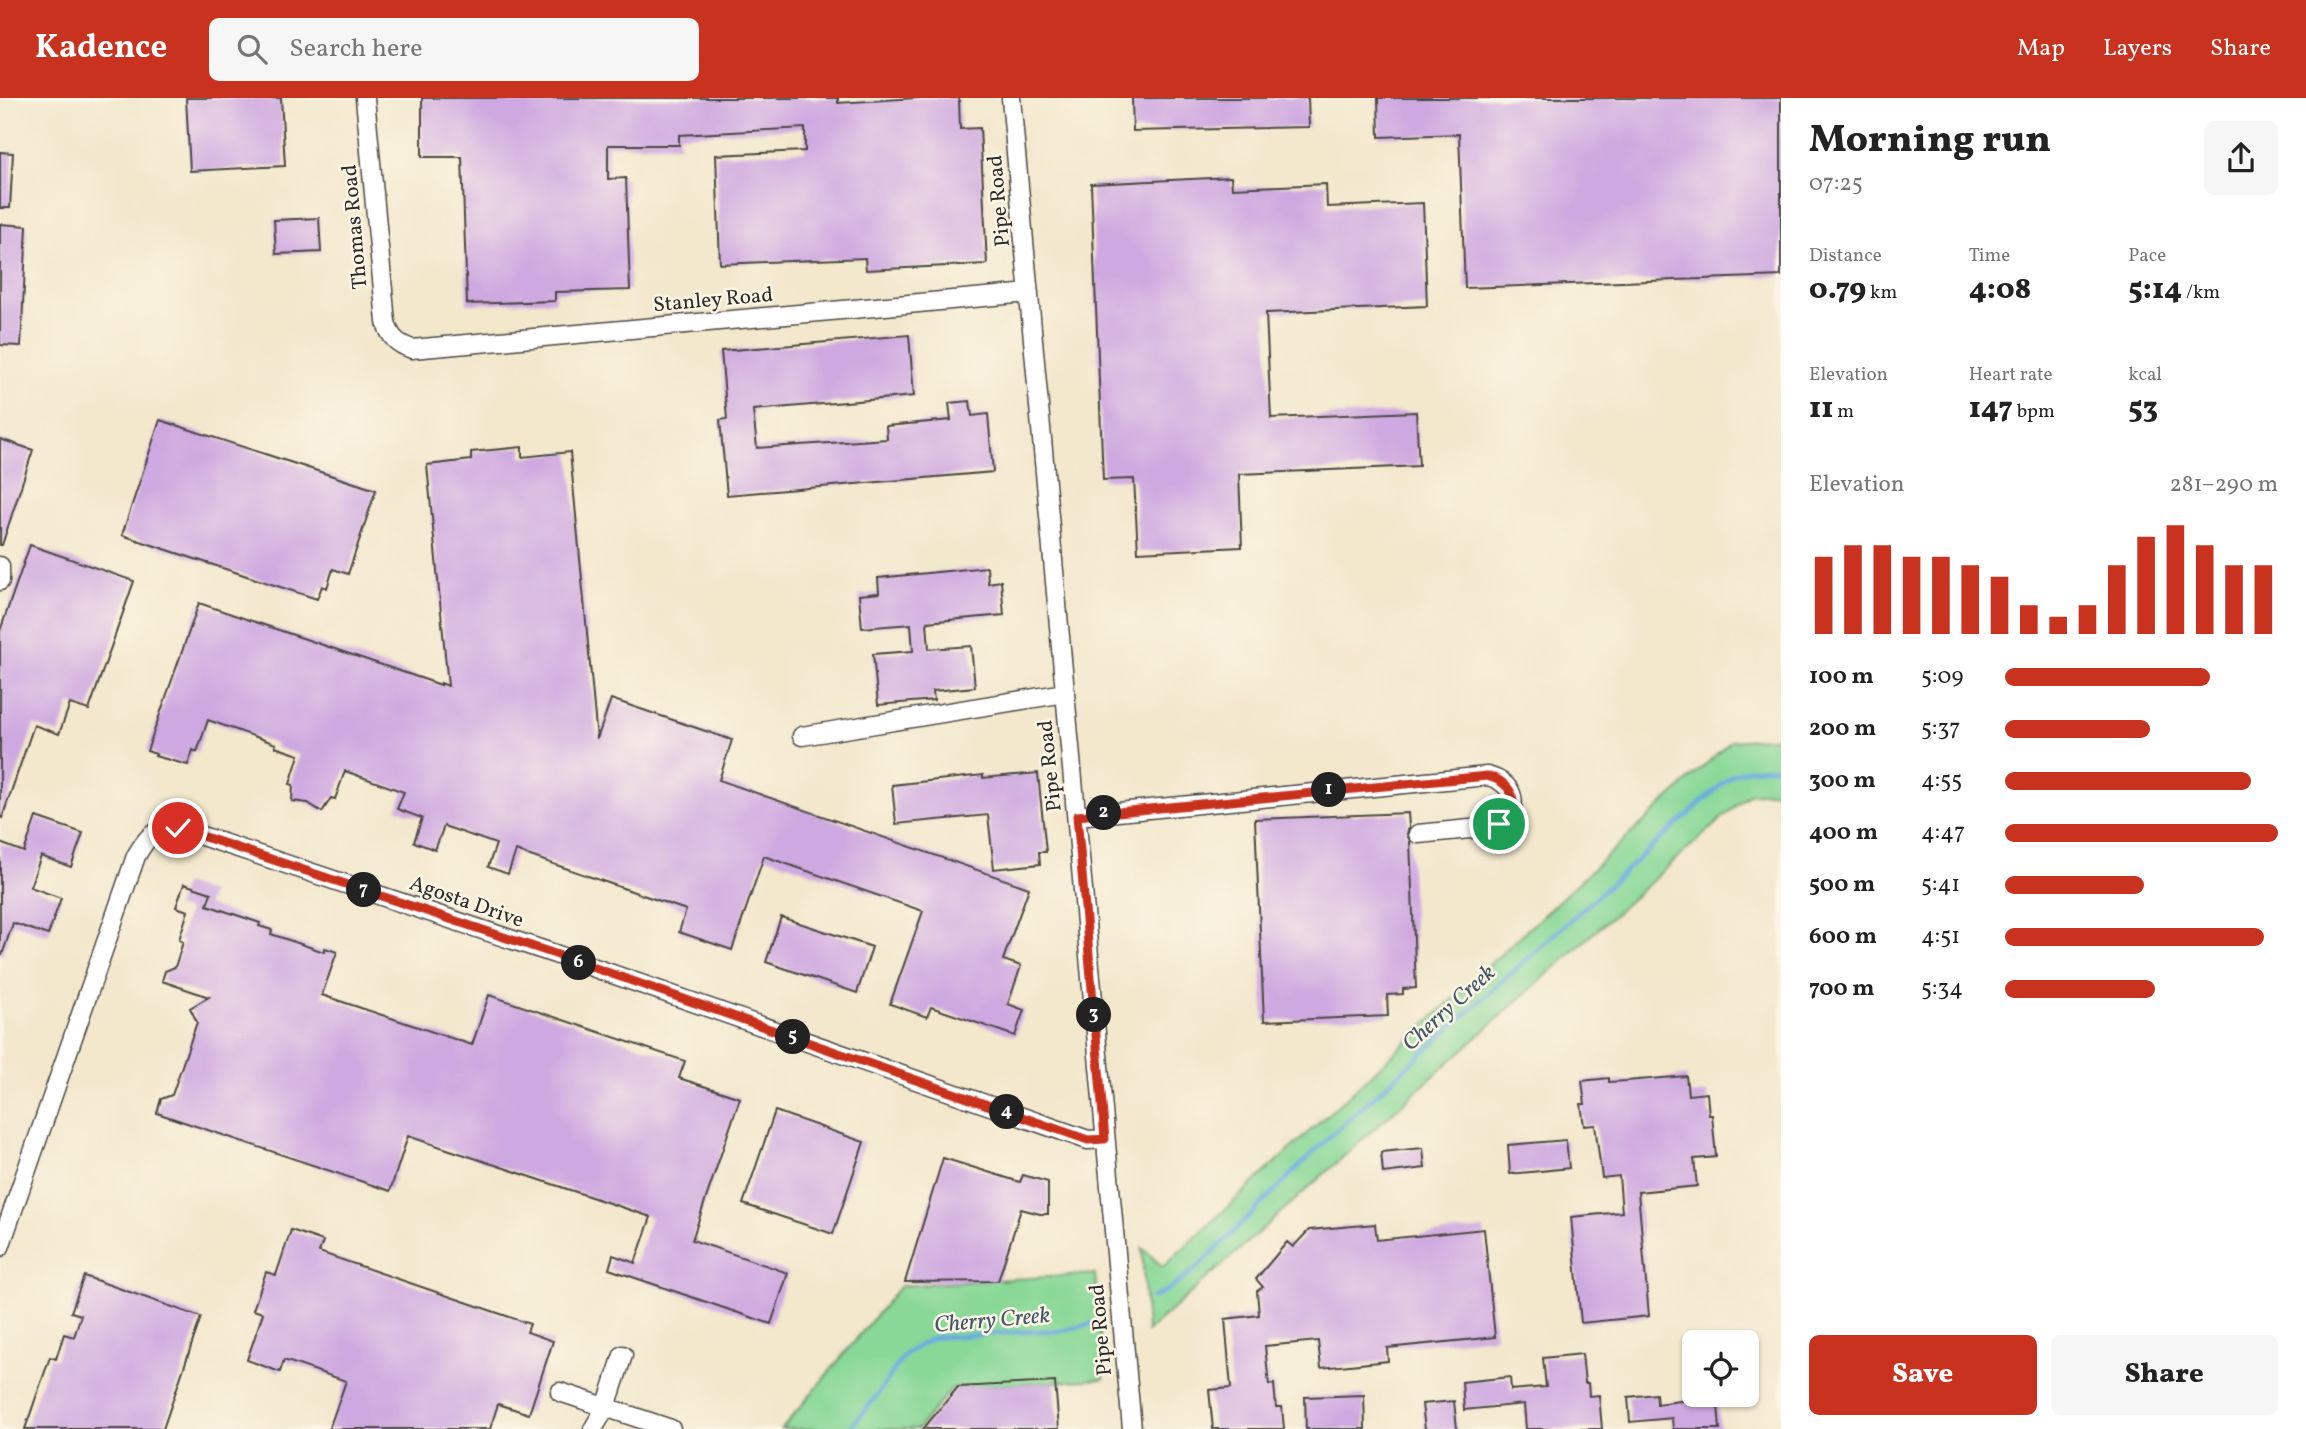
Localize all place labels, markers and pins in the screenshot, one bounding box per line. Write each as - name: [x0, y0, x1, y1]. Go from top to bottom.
- pin: 1: [1312, 772, 1346, 808]
- pin: [1469, 794, 1529, 854]
- pin: 2: [1086, 796, 1122, 830]
- pin: [148, 798, 208, 858]
- pin: 7: [346, 872, 382, 908]
- pin: 6: [562, 946, 596, 980]
- pin: 3: [1076, 998, 1112, 1032]
- pin: 5: [776, 1020, 810, 1054]
- pin: 4: [990, 1094, 1024, 1130]

